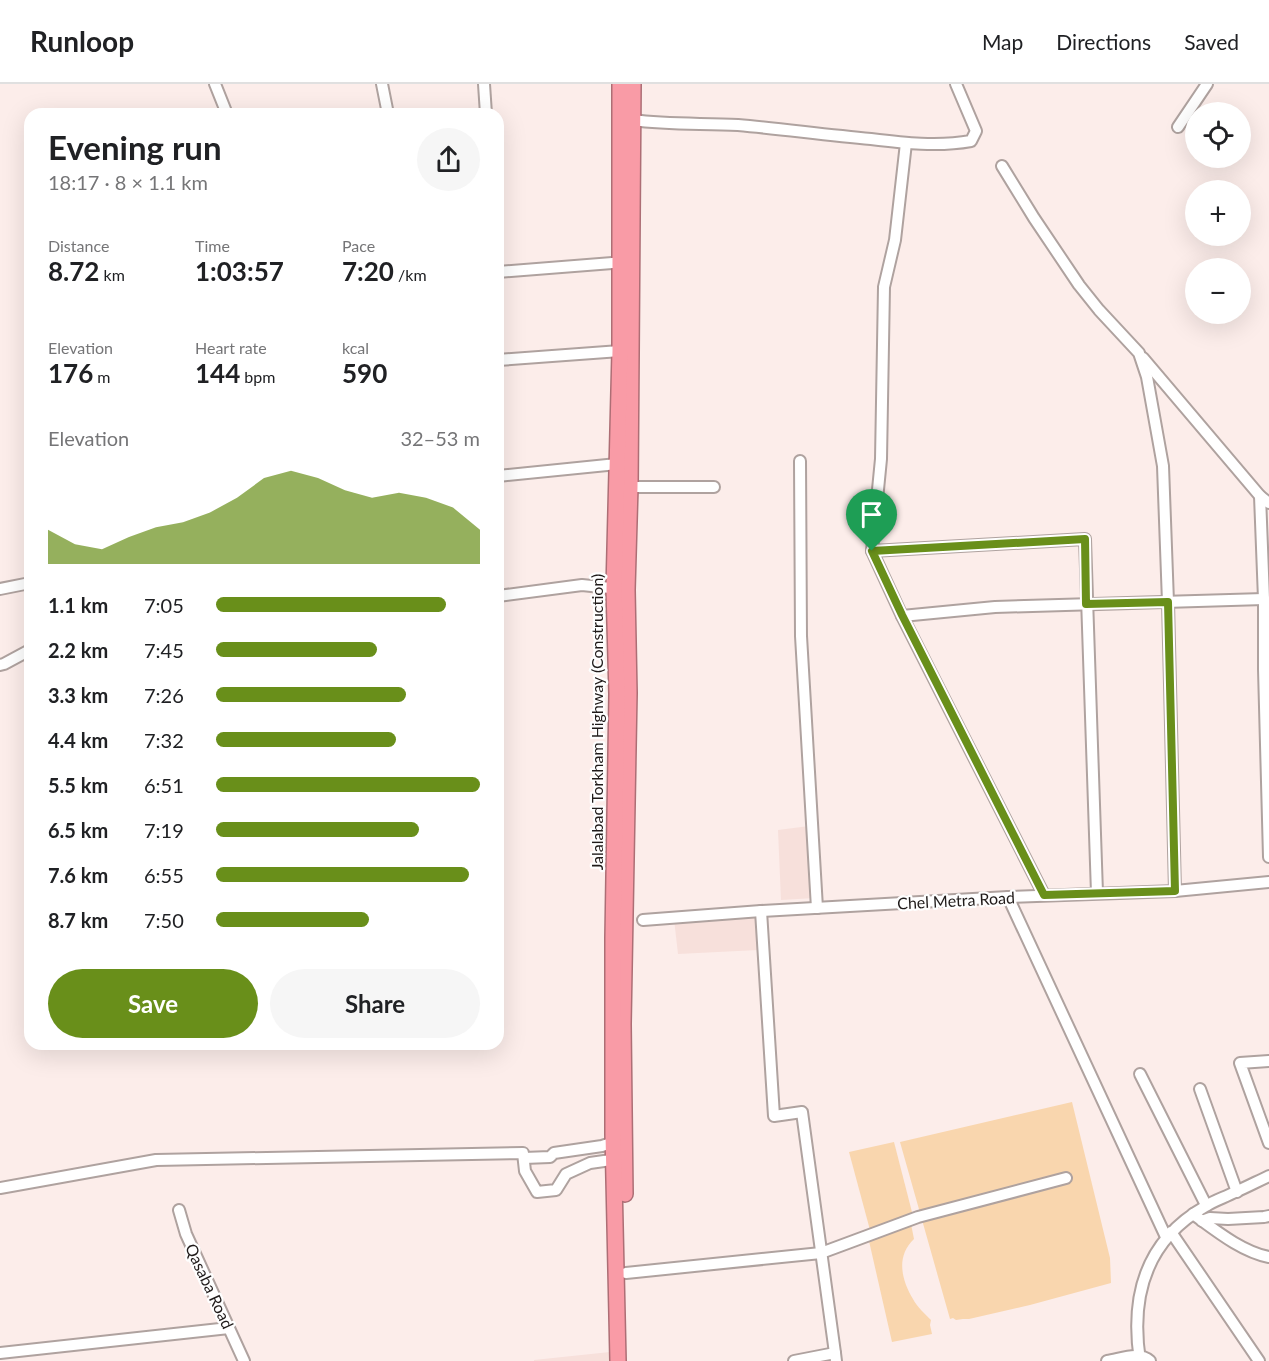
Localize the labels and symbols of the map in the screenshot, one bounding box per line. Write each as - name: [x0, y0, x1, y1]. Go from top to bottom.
- pin: [846, 489, 897, 551]
- street label: Jalalabad Torkham Highway (Construction): [587, 574, 606, 870]
- street label: Chel Metra Road: [897, 887, 1015, 913]
- street label: Qasaba Road: [182, 1240, 238, 1332]

